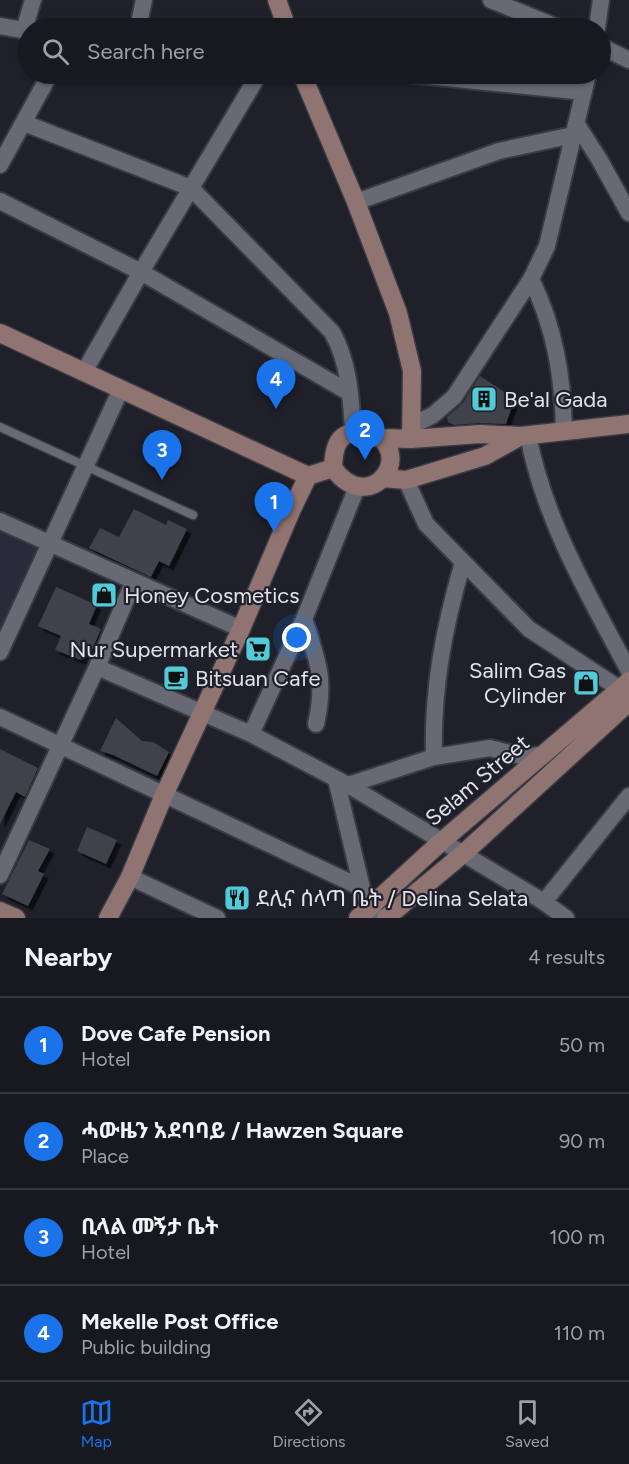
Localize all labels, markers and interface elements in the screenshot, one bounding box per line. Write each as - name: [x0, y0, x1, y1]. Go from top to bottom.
- search box: [18, 18, 611, 84]
- icon: search: [39, 35, 72, 68]
- text: Search here: [87, 38, 205, 65]
- pin: 4: [256, 360, 296, 409]
- building icon: Be'al Gada: [469, 384, 499, 414]
- place label: Be'al Gada: [504, 386, 607, 413]
- pin: 2: [346, 410, 385, 460]
- pin: 3: [142, 430, 182, 480]
- pin: 1: [254, 482, 294, 532]
- shop icon: Honey Cosmetics: [89, 580, 119, 610]
- place label: Honey Cosmetics: [124, 582, 299, 609]
- your location: [282, 623, 311, 652]
- supermarket icon: Nur Supermarket: [243, 634, 273, 664]
- place label: Nur Supermarket: [69, 636, 238, 663]
- place label: Salim Gas Cylinder: [469, 657, 567, 709]
- cafe icon: Bitsuan Cafe: [161, 663, 191, 693]
- place label: Bitsuan Cafe: [195, 665, 320, 692]
- shop icon: Salim Gas Cylinder: [571, 668, 601, 698]
- street label: Selam Street: [420, 729, 535, 832]
- restaurant icon: ደሊና ሰላጣ ቤት / Delina Selata: [222, 883, 252, 913]
- place label: ደሊና ሰላጣ ቤት / Delina Selata: [256, 885, 528, 912]
- text: Nearby: [24, 941, 112, 973]
- text: 4 results: [528, 945, 605, 969]
- text: Dove Cafe Pension: [81, 1020, 271, 1047]
- text: 1: [39, 1033, 48, 1057]
- text: 50 m: [559, 1033, 605, 1057]
- text: Hotel: [81, 1047, 130, 1071]
- text: ሓውዜን አደባባይ / Hawzen Square: [81, 1117, 404, 1144]
- text: 2: [38, 1129, 49, 1153]
- text: 90 m: [559, 1129, 605, 1153]
- text: Place: [81, 1144, 129, 1168]
- text: ቢላል መኝታ ቤት: [81, 1213, 218, 1240]
- text: 3: [38, 1225, 49, 1249]
- text: 100 m: [549, 1225, 605, 1249]
- text: Hotel: [81, 1240, 130, 1264]
- text: Mekelle Post Office: [81, 1308, 278, 1335]
- text: 4: [37, 1321, 50, 1345]
- text: 110 m: [554, 1321, 605, 1345]
- text: Public building: [81, 1335, 211, 1359]
- tab: Map: [80, 1396, 113, 1451]
- tab: Directions: [272, 1396, 345, 1451]
- tab: Saved: [505, 1396, 549, 1451]

